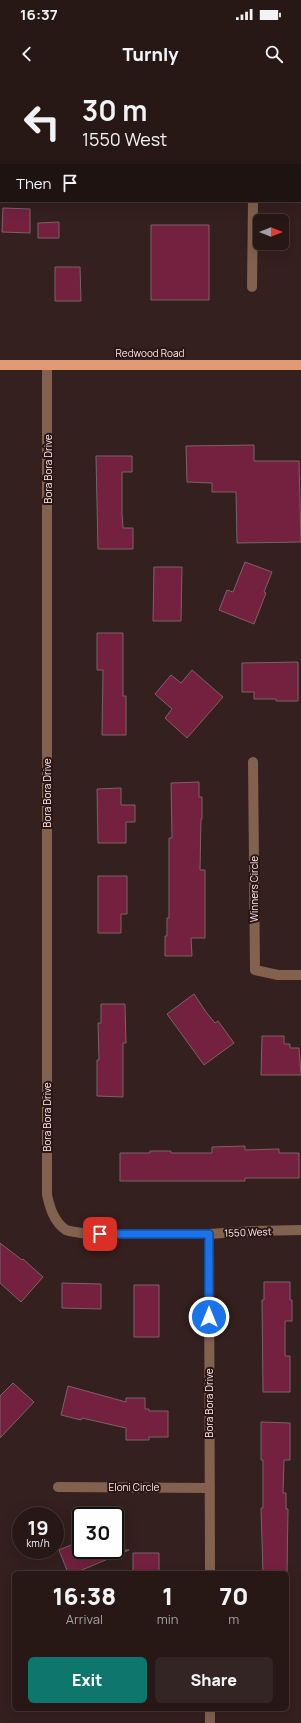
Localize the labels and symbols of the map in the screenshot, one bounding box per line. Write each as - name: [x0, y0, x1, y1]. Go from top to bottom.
- north arrow: [253, 214, 289, 250]
- street label: Redwood Road: [115, 346, 185, 360]
- street label: Bora Bora Drive: [41, 434, 55, 504]
- street label: Bora Bora Drive: [40, 758, 54, 828]
- street label: Winners Circle: [247, 856, 261, 922]
- street label: Bora Bora Drive: [40, 1082, 54, 1152]
- pin: [83, 1217, 117, 1251]
- street label: 1550 West: [224, 1224, 272, 1240]
- position arrow: [188, 1296, 230, 1338]
- street label: Bora Bora Drive: [202, 1368, 216, 1438]
- street label: Eloni Circle: [109, 1480, 160, 1494]
- speed limit sign: 30: [72, 1507, 124, 1559]

